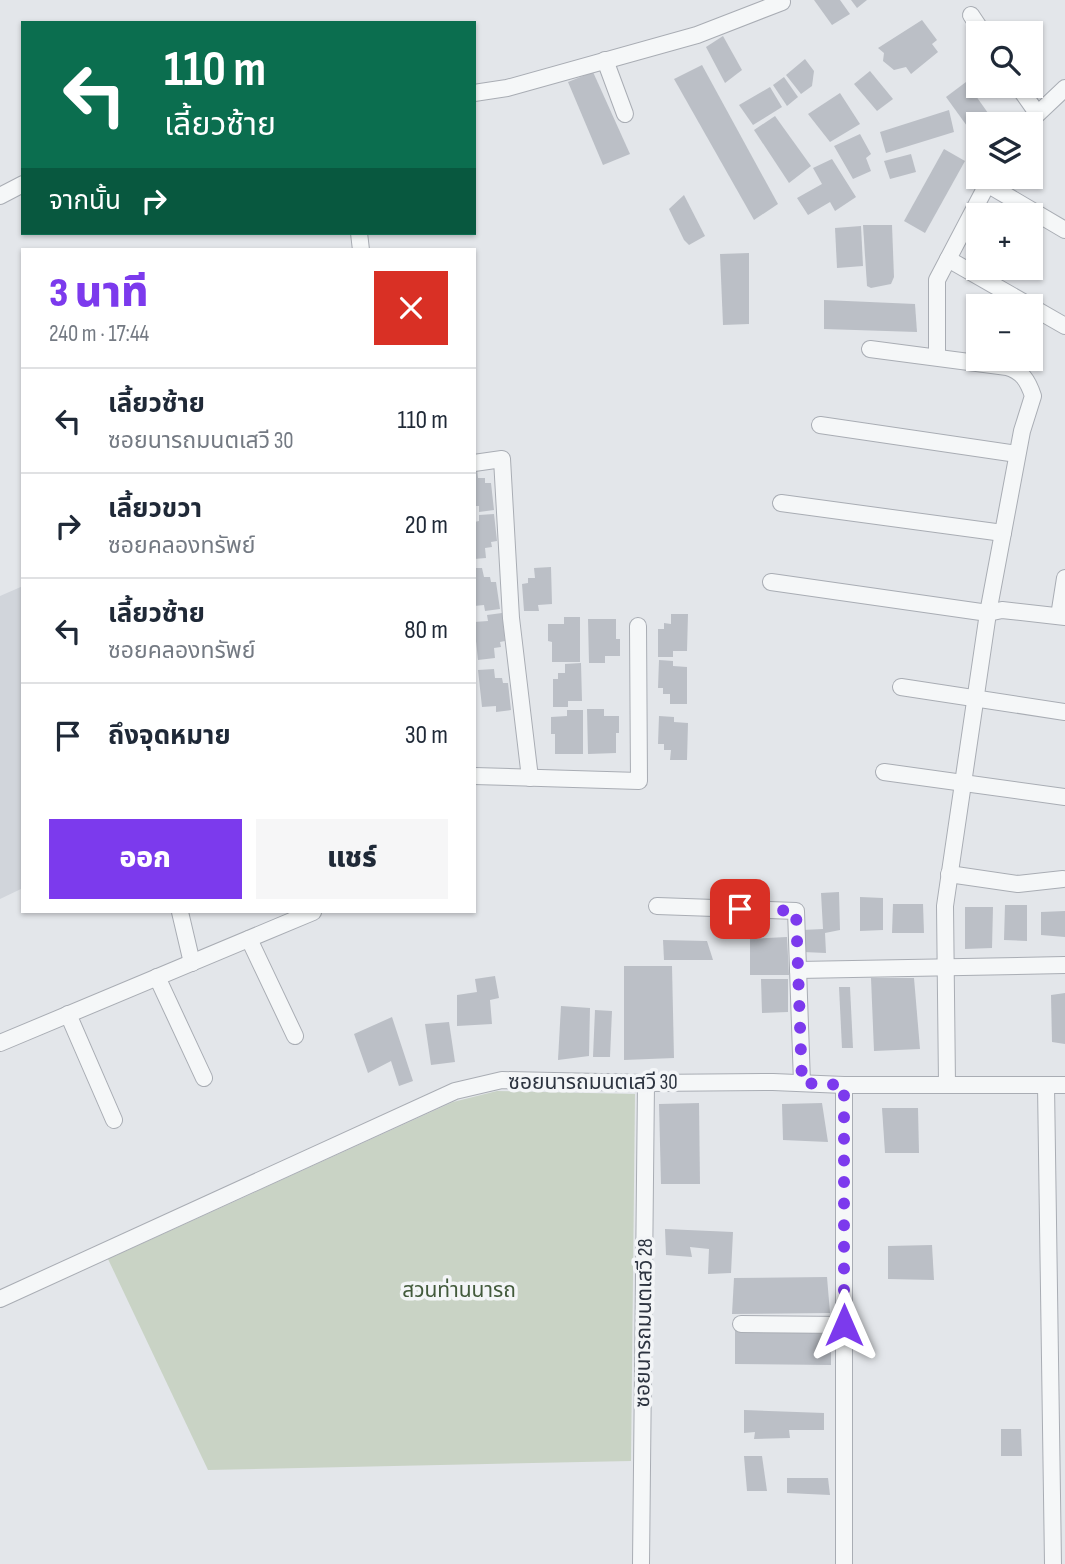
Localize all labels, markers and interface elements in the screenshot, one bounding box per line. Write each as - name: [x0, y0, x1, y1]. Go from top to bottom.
- map controls: [966, 21, 1043, 371]
- button: search: [966, 21, 1043, 98]
- text: 110 m: [164, 41, 266, 100]
- icon: left: [49, 49, 140, 140]
- text: เลี้ยวซ้าย: [164, 106, 276, 145]
- button: layers: [966, 112, 1043, 189]
- icon: right: [135, 182, 173, 220]
- text: จากนั้น: [49, 186, 121, 217]
- button: +: [966, 203, 1043, 280]
- text: 3 นาที: [49, 268, 149, 319]
- button: close: [374, 271, 448, 345]
- button: −: [966, 294, 1043, 371]
- text: 240 m · 17:44: [49, 320, 149, 348]
- text: เลี้ยวซ้าย: [108, 389, 205, 420]
- icon: left: [49, 402, 87, 440]
- text: 110 m: [397, 405, 448, 436]
- text: ซอยนารถมนตเสวี 30: [108, 427, 294, 455]
- text: เลี้ยวขวา: [108, 494, 202, 525]
- icon: right: [49, 507, 87, 545]
- text: 20 m: [405, 510, 448, 541]
- text: ซอยคลองทรัพย์: [108, 532, 255, 560]
- text: เลี้ยวซ้าย: [108, 599, 205, 630]
- icon: left: [49, 612, 87, 650]
- text: 80 m: [404, 615, 448, 646]
- text: ซอยคลองทรัพย์: [108, 637, 255, 665]
- icon: arrive: [49, 717, 87, 755]
- text: 30 m: [405, 720, 448, 751]
- text: ถึงจุดหมาย: [108, 721, 231, 752]
- button: ออก: [49, 819, 242, 899]
- button: แชร์: [256, 819, 448, 899]
- pin: [710, 879, 770, 939]
- icon: arrive: [721, 890, 759, 928]
- street label: ซอยนารถมนตเสวี 30: [508, 1070, 678, 1095]
- street label: ซอยนารถมนตเสวี 28: [630, 1238, 658, 1408]
- park label: สวนท่านนารถ: [402, 1278, 516, 1303]
- position arrow: [807, 1288, 881, 1362]

